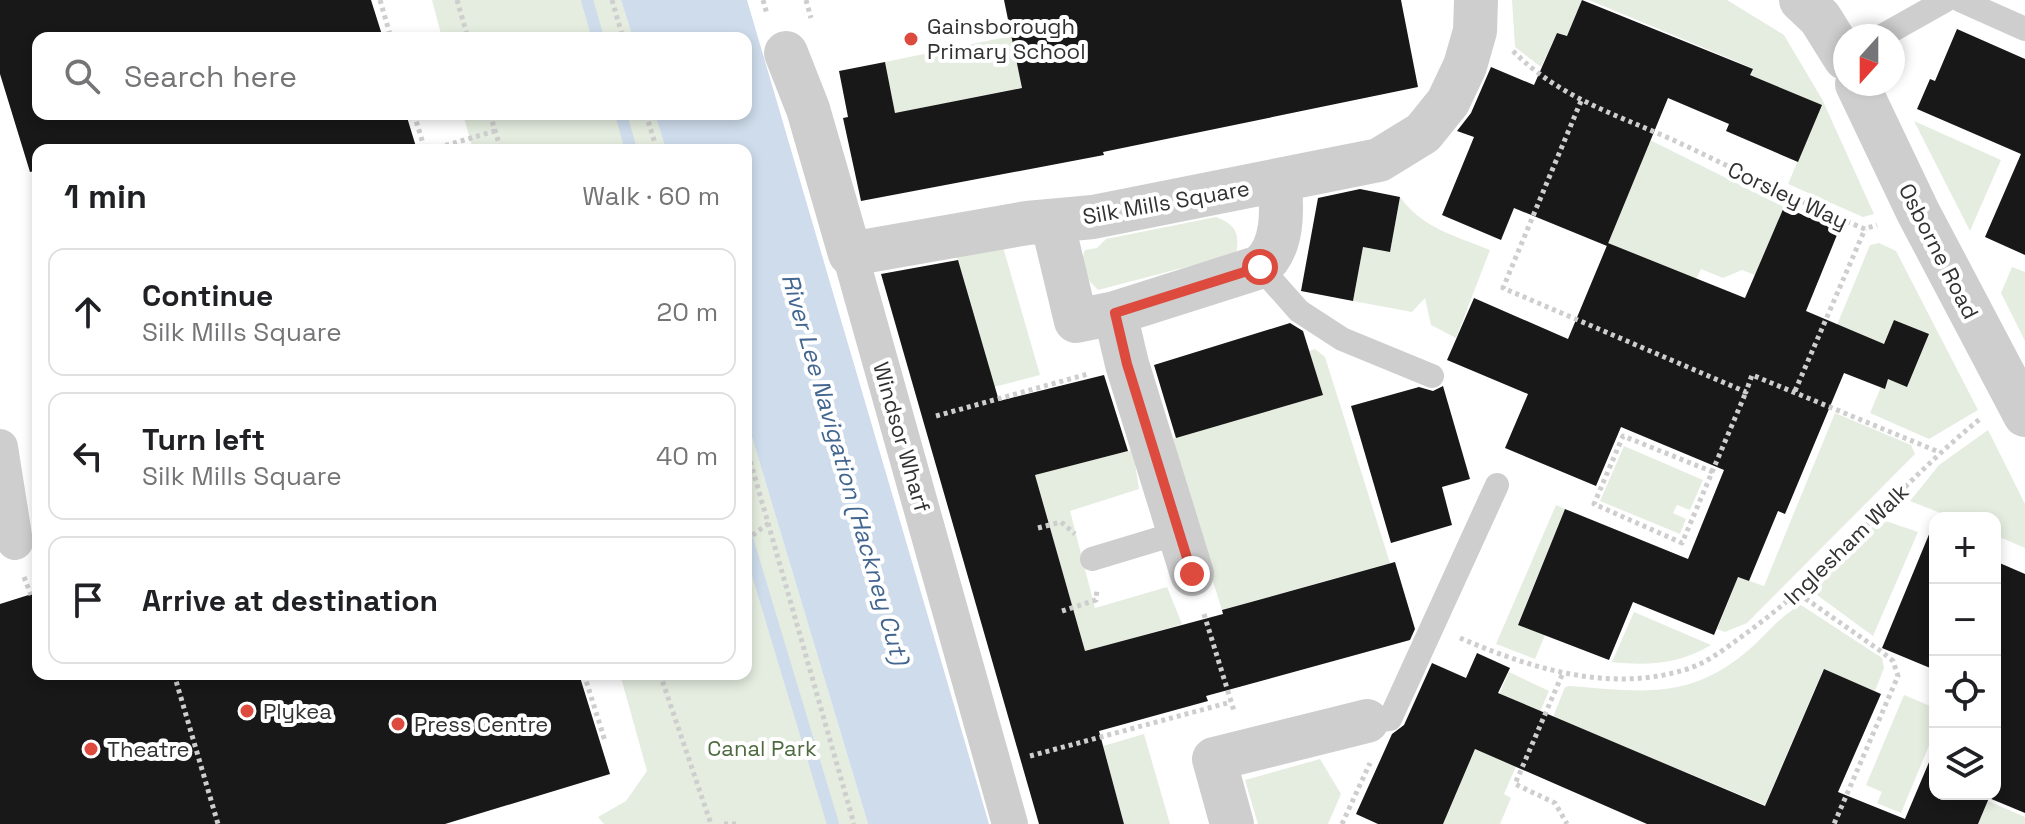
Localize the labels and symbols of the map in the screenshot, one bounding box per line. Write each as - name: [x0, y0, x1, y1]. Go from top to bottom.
- place label: Gainsborough Primary School: [927, 12, 1086, 65]
- north arrow: [1833, 24, 1905, 96]
- marker: Gainsborough Primary School: [902, 30, 920, 48]
- street label: Corsley Way: [1723, 155, 1853, 235]
- street label: Silk Mills Square: [1080, 174, 1252, 230]
- street label: Osborne Road: [1893, 178, 1985, 324]
- route start: [1242, 249, 1278, 285]
- water label: River Lee Navigation (Hackney Cut): [775, 270, 917, 670]
- street label: Windsor Wharf: [867, 359, 937, 515]
- street label: Inglesham Walk: [1778, 477, 1914, 610]
- route end: [1174, 556, 1210, 592]
- place label: Plykea: [263, 697, 332, 725]
- marker: Plykea: [238, 702, 256, 720]
- place label: Press Centre: [414, 710, 548, 738]
- marker: Press Centre: [389, 715, 407, 733]
- park label: Canal Park: [707, 734, 817, 762]
- place label: Theatre: [107, 735, 189, 763]
- marker: Theatre: [82, 740, 100, 758]

